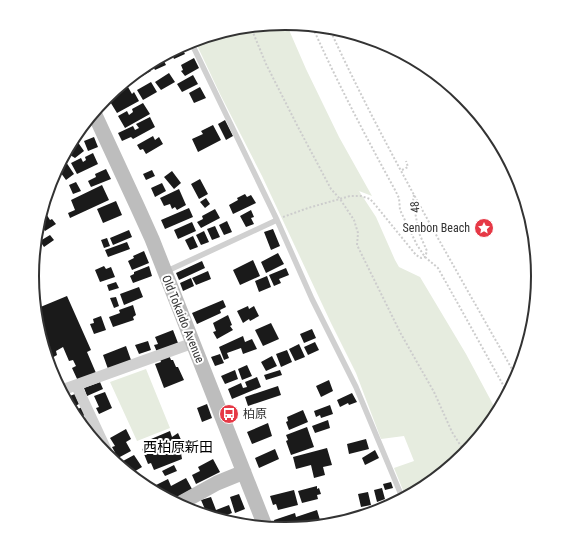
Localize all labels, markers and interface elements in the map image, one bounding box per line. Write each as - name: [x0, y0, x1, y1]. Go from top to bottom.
- street label: 48: [408, 200, 422, 214]
- place icon: Senbon Beach: [473, 217, 495, 239]
- place label: Senbon Beach: [403, 221, 470, 235]
- street label: Old Tokaido Avenue: [159, 273, 207, 365]
- bus stop icon: 柏原: [218, 403, 240, 425]
- place label: 柏原: [243, 407, 267, 421]
- district label: 西柏原新田: [143, 439, 213, 455]

